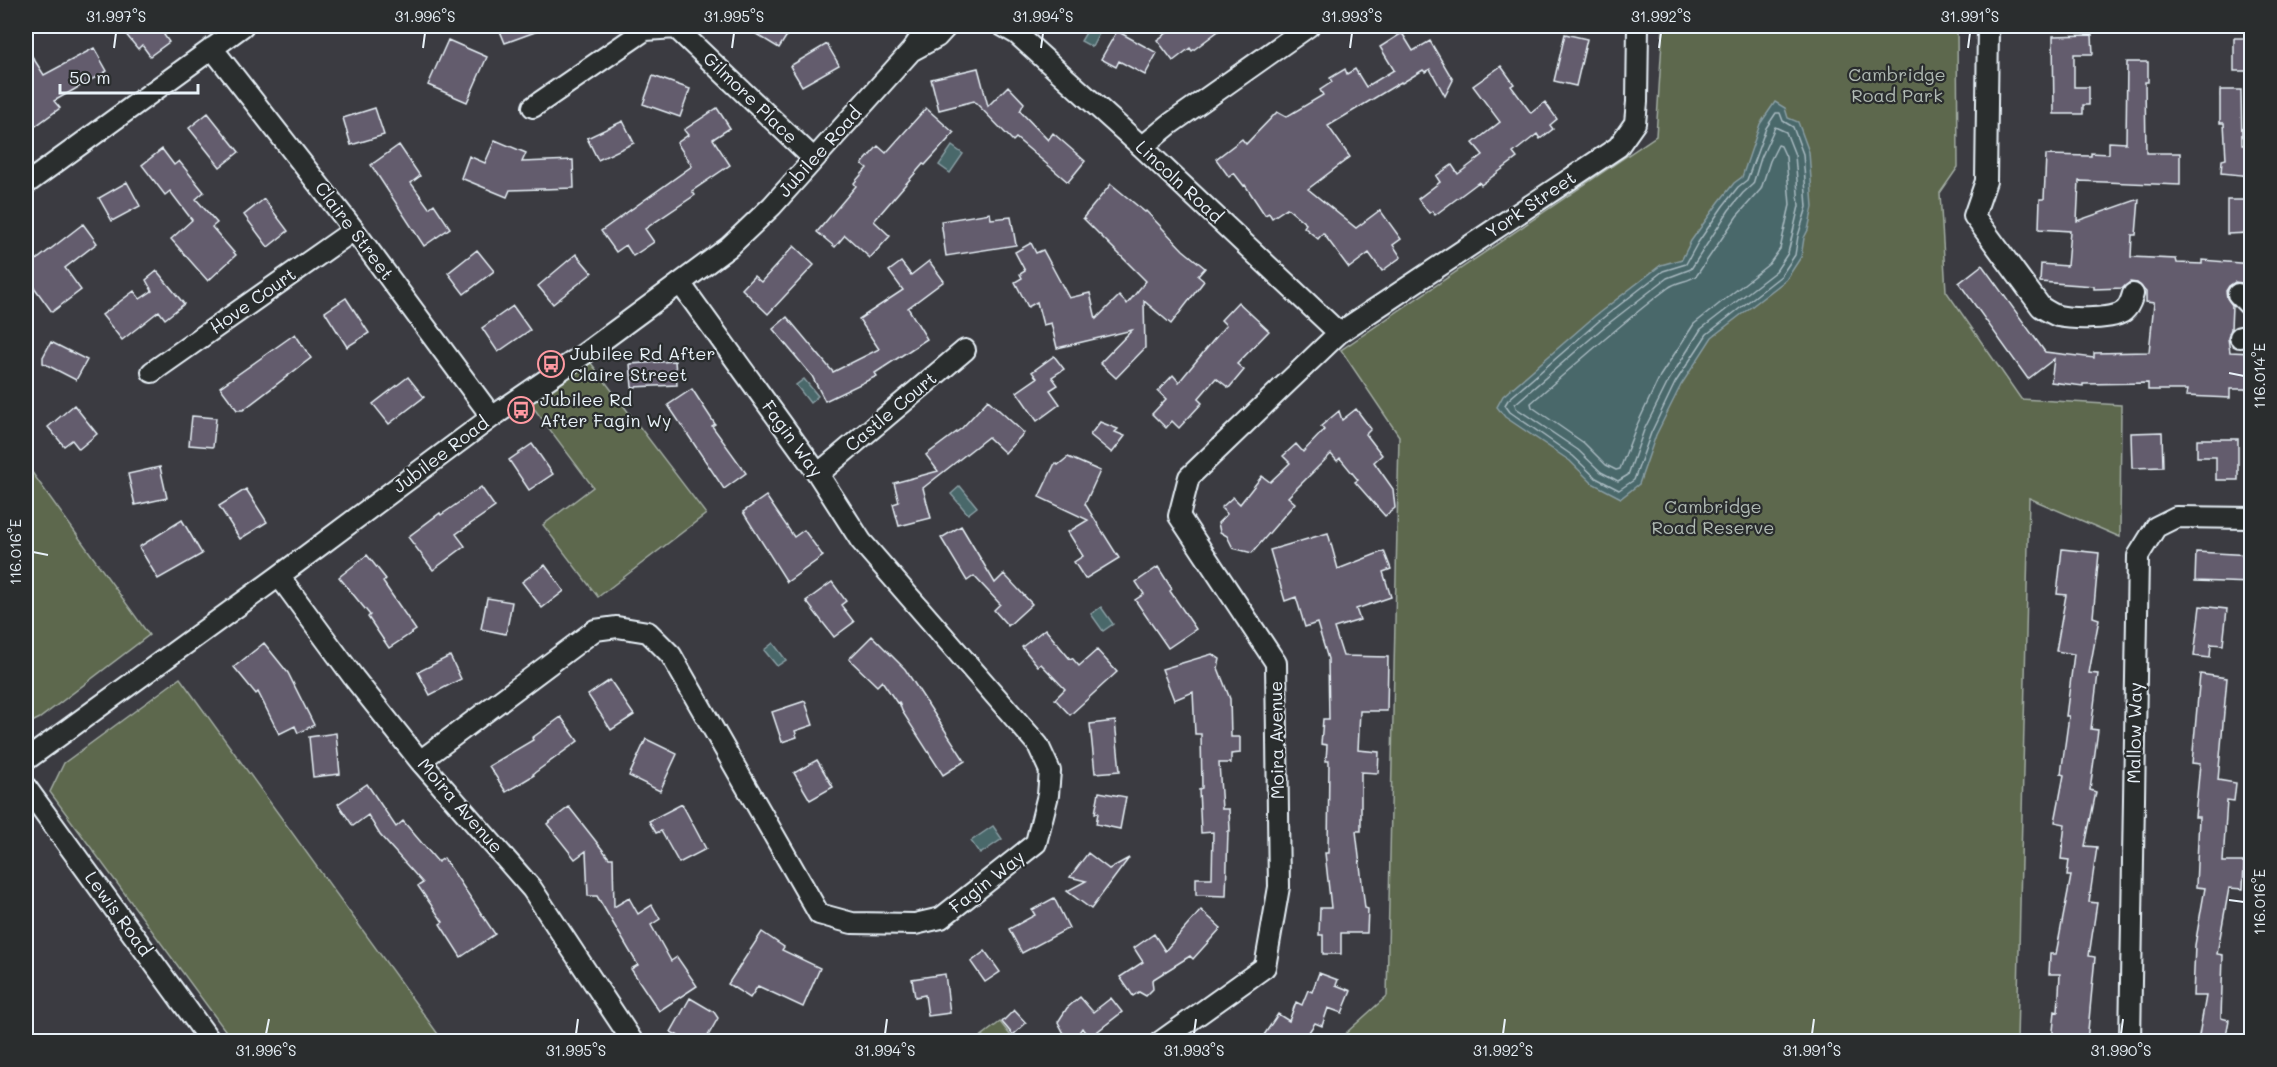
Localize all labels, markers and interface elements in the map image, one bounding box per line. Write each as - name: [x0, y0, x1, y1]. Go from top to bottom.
- text: 31.997°S: [86, 6, 146, 26]
- text: 31.996°S: [395, 6, 455, 26]
- text: 31.995°S: [704, 6, 764, 26]
- text: 31.994°S: [1013, 6, 1073, 26]
- text: 31.993°S: [1322, 6, 1382, 26]
- text: 31.992°S: [1631, 6, 1691, 26]
- text: 31.991°S: [1941, 6, 1999, 26]
- street label: Gilmore Place: [698, 46, 803, 149]
- scale bar: [60, 57, 198, 95]
- park label: Cambridge Road Park: [1848, 62, 1946, 107]
- text: 50 m: [69, 65, 111, 89]
- street label: Jubilee Road: [772, 101, 866, 202]
- street label: Lincoln Road: [1131, 135, 1229, 228]
- street label: York Street: [1481, 165, 1580, 243]
- street label: Claire Street: [310, 176, 400, 284]
- street label: Hove Court: [204, 262, 300, 339]
- place label: Jubilee Rd After Claire Street: [570, 341, 716, 386]
- text: 116.014°E: [2249, 343, 2269, 409]
- bus stop icon: Jubilee Rd After Claire Street: [536, 349, 566, 379]
- street label: Castle Court: [840, 366, 941, 457]
- place label: Jubilee Rd After Fagin Wy: [540, 387, 671, 432]
- bus stop icon: Jubilee Rd After Fagin Wy: [506, 395, 536, 425]
- street label: Fagin Way: [757, 395, 829, 482]
- street label: Jubilee Road: [388, 410, 493, 498]
- park label: Cambridge Road Reserve: [1652, 494, 1774, 539]
- text: 116.016°E: [5, 518, 25, 585]
- street label: Moira Avenue: [1263, 680, 1289, 800]
- street label: Mallow Way: [2121, 682, 2147, 784]
- street label: Moira Avenue: [413, 753, 509, 858]
- street label: Fagin Way: [944, 844, 1029, 918]
- street label: Lewis Road: [80, 866, 158, 961]
- text: 116.016°E: [2249, 868, 2269, 935]
- text: 31.996°S: [236, 1040, 296, 1060]
- text: 31.995°S: [546, 1040, 606, 1060]
- text: 31.994°S: [855, 1040, 915, 1060]
- text: 31.993°S: [1164, 1040, 1224, 1060]
- text: 31.992°S: [1473, 1040, 1533, 1060]
- text: 31.991°S: [1783, 1040, 1841, 1060]
- text: 31.990°S: [2090, 1040, 2152, 1060]

